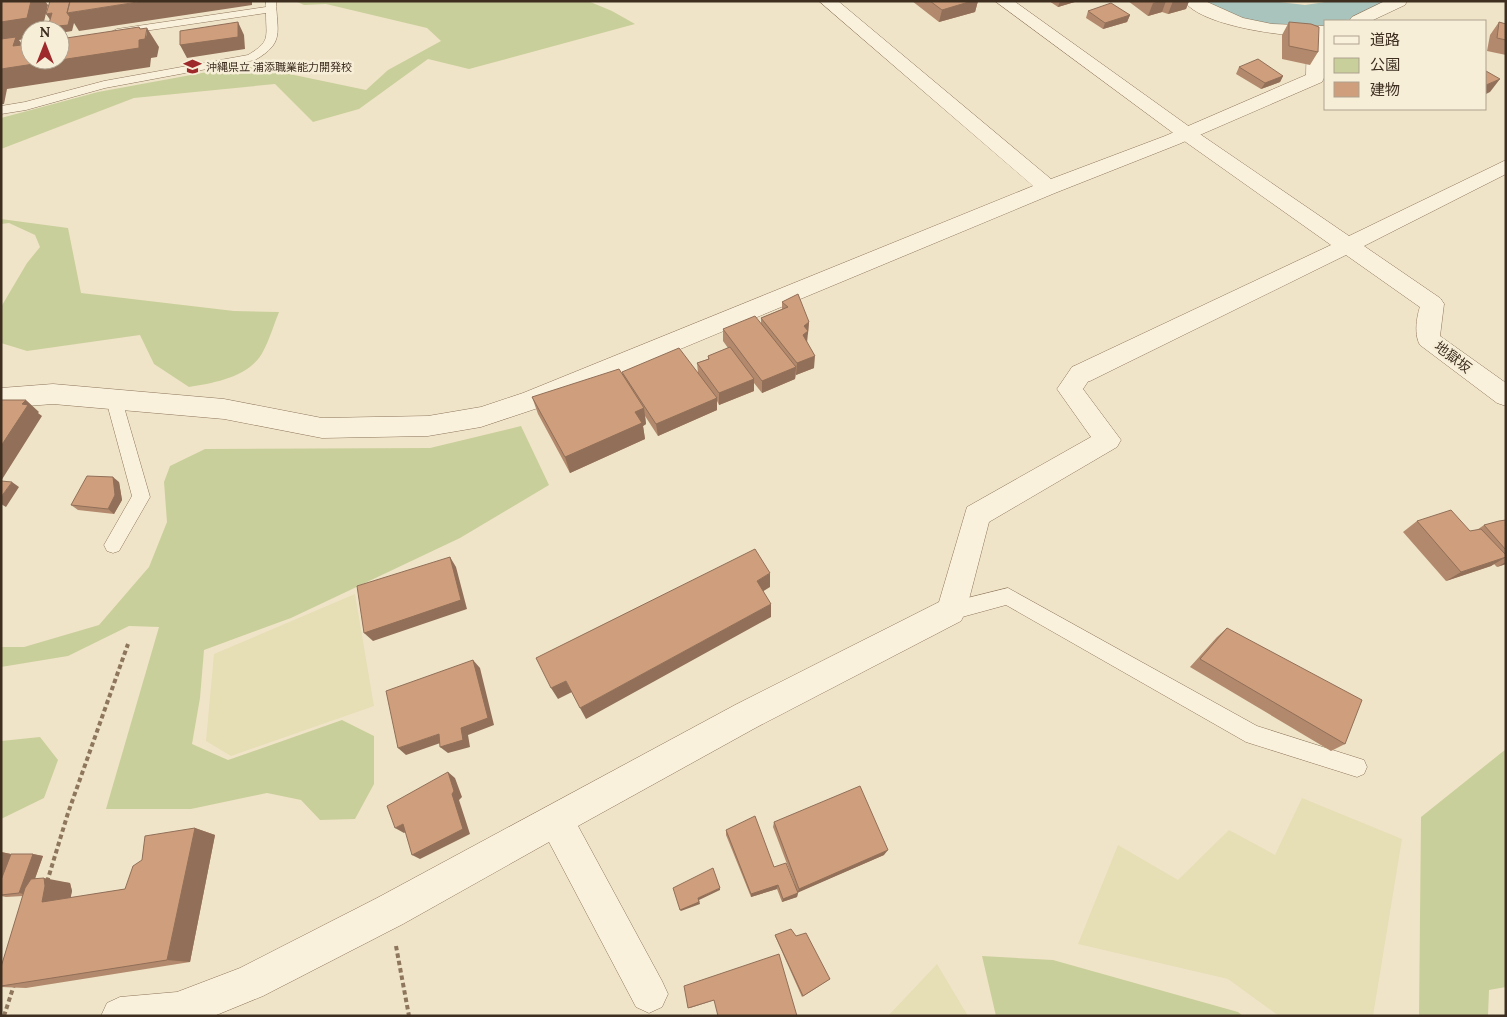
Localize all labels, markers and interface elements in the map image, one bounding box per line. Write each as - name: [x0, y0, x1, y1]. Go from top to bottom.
- north arrow: [20, 20, 70, 70]
- legend: [1324, 20, 1487, 110]
- text: N: [40, 23, 51, 41]
- text: 道路: [1370, 30, 1400, 49]
- text: 公園: [1370, 55, 1400, 74]
- school or university icon: 沖縄県立 浦添職業能力開発校: [182, 57, 202, 77]
- place label: 沖縄県立 浦添職業能力開発校: [206, 60, 352, 74]
- text: 建物: [1370, 80, 1400, 99]
- street label: 地獄坂: [1431, 337, 1475, 377]

